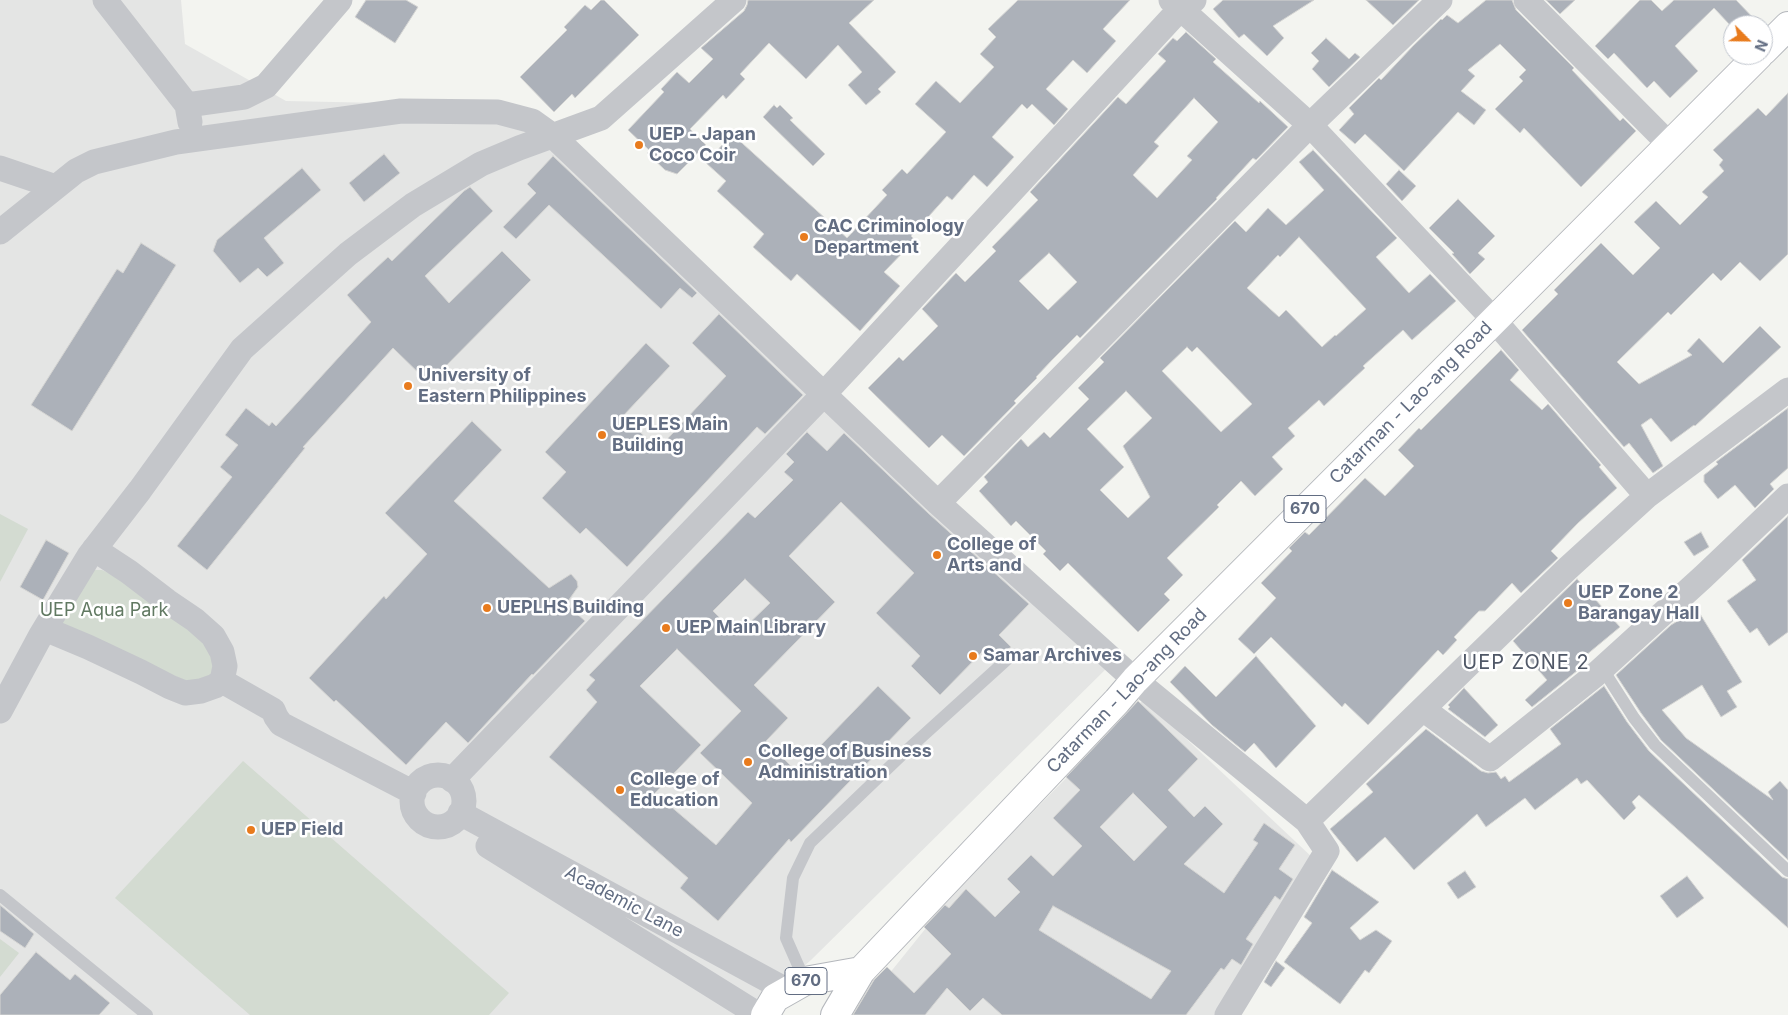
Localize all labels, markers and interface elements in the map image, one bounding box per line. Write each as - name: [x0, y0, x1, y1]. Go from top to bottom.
- north arrow: [1723, 15, 1773, 65]
- text: N: [1751, 37, 1771, 54]
- place label: UEP - Japan Coco Coir: [649, 124, 756, 166]
- marker: UEP - Japan Coco Coir: [633, 139, 645, 151]
- place label: CAC Criminology Department: [814, 216, 964, 258]
- marker: CAC Criminology Department: [798, 231, 810, 243]
- street label: Catarman - Lao-ang Road: [1325, 317, 1497, 489]
- place label: University of Eastern Philippines: [418, 365, 587, 408]
- marker: University of Eastern Philippines: [402, 380, 414, 392]
- place label: UEPLES Main Building: [612, 414, 728, 456]
- marker: UEPLES Main Building: [596, 429, 608, 441]
- road number: 670: [1284, 496, 1326, 522]
- place label: College of Arts and: [947, 534, 1036, 576]
- marker: College of Arts and: [931, 549, 943, 561]
- place label: UEP Zone 2 Barangay Hall: [1578, 582, 1699, 624]
- place label: UEPLHS Building: [497, 597, 644, 619]
- marker: UEP Zone 2 Barangay Hall: [1562, 597, 1574, 609]
- park label: UEP Aqua Park: [40, 600, 168, 622]
- marker: UEPLHS Building: [481, 602, 493, 614]
- street label: Catarman - Lao-ang Road: [1042, 604, 1212, 778]
- place label: UEP Main Library: [676, 617, 826, 639]
- marker: UEP Main Library: [660, 622, 672, 634]
- place label: Samar Archives: [983, 645, 1122, 667]
- marker: Samar Archives: [967, 650, 979, 662]
- district label: UEP ZONE 2: [1461, 651, 1591, 675]
- place label: College of Business Administration: [758, 741, 932, 784]
- marker: College of Business Administration: [742, 756, 754, 768]
- place label: College of Education: [630, 769, 719, 812]
- marker: College of Education: [614, 784, 626, 796]
- place label: UEP Field: [261, 819, 343, 841]
- marker: UEP Field: [245, 824, 257, 836]
- street label: Academic Lane: [561, 862, 687, 942]
- road number: 670: [785, 968, 827, 994]

